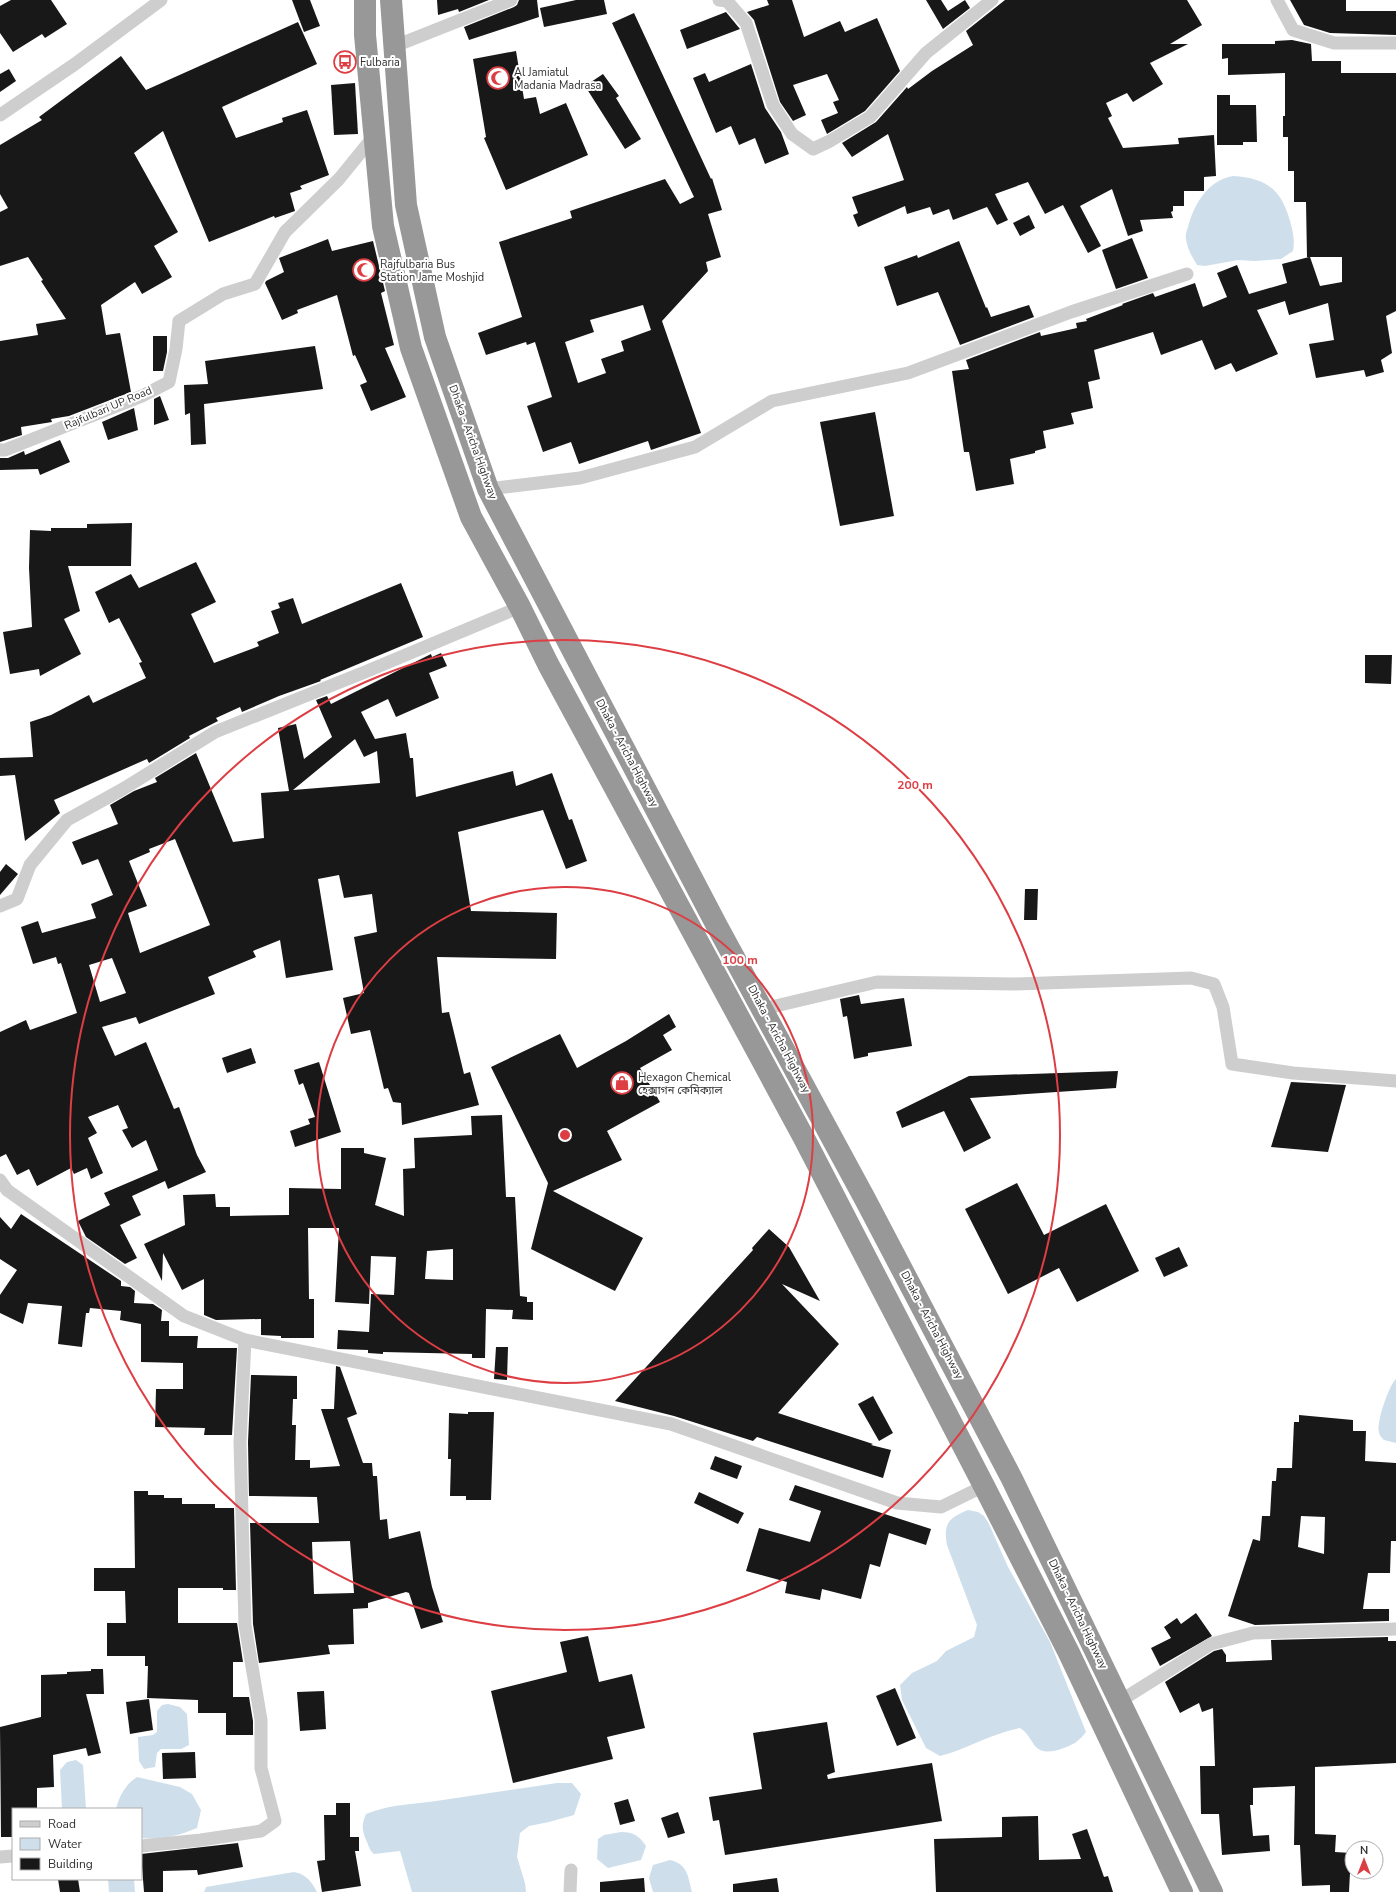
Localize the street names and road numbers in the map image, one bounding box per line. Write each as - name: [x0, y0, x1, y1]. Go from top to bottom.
- street label: Rajfulbari UP Road: [62, 383, 154, 433]
- street label: Dhaka - Aricha Highway: [445, 383, 501, 501]
- street label: Dhaka - Aricha Highway: [592, 696, 662, 810]
- street label: Dhaka - Aricha Highway: [744, 982, 814, 1096]
- street label: Dhaka - Aricha Highway: [897, 1268, 967, 1382]
- street label: Dhaka - Aricha Highway: [1045, 1557, 1111, 1672]

